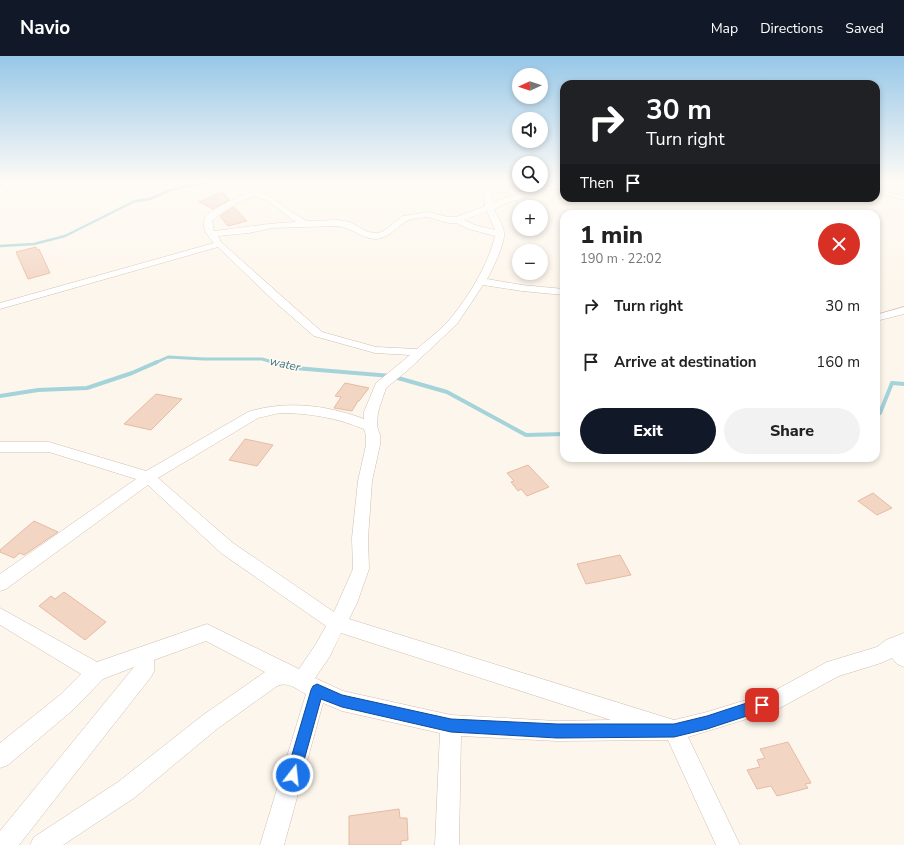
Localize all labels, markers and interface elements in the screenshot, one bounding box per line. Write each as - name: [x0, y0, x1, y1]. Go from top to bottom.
- text: Navio: [20, 15, 70, 41]
- text: Map: [711, 19, 738, 38]
- text: Directions: [760, 19, 823, 38]
- text: Saved: [845, 19, 884, 38]
- north arrow: [512, 68, 548, 104]
- map controls: [512, 68, 548, 280]
- text: 30 m: [646, 91, 712, 129]
- icon: right: [580, 96, 632, 148]
- button: sound: [512, 112, 548, 148]
- text: Turn right: [646, 127, 725, 151]
- button: search: [512, 156, 548, 192]
- icon: arrive: [622, 172, 644, 194]
- text: Then: [580, 173, 614, 193]
- button: +: [512, 200, 548, 236]
- text: 1 min: [580, 219, 643, 251]
- button: close: [818, 223, 860, 265]
- button: −: [512, 244, 548, 280]
- text: 190 m · 22:02: [580, 250, 662, 268]
- icon: right: [580, 295, 602, 317]
- text: Turn right: [614, 296, 683, 316]
- text: 30 m: [825, 296, 860, 316]
- icon: arrive: [580, 351, 602, 373]
- text: Arrive at destination: [614, 352, 757, 372]
- text: 160 m: [816, 352, 860, 372]
- water label: water: [268, 353, 303, 375]
- button: Exit: [580, 408, 716, 454]
- button: Share: [724, 408, 860, 454]
- pin: [745, 688, 779, 722]
- icon: arrive: [751, 694, 773, 716]
- position arrow: [272, 754, 314, 796]

